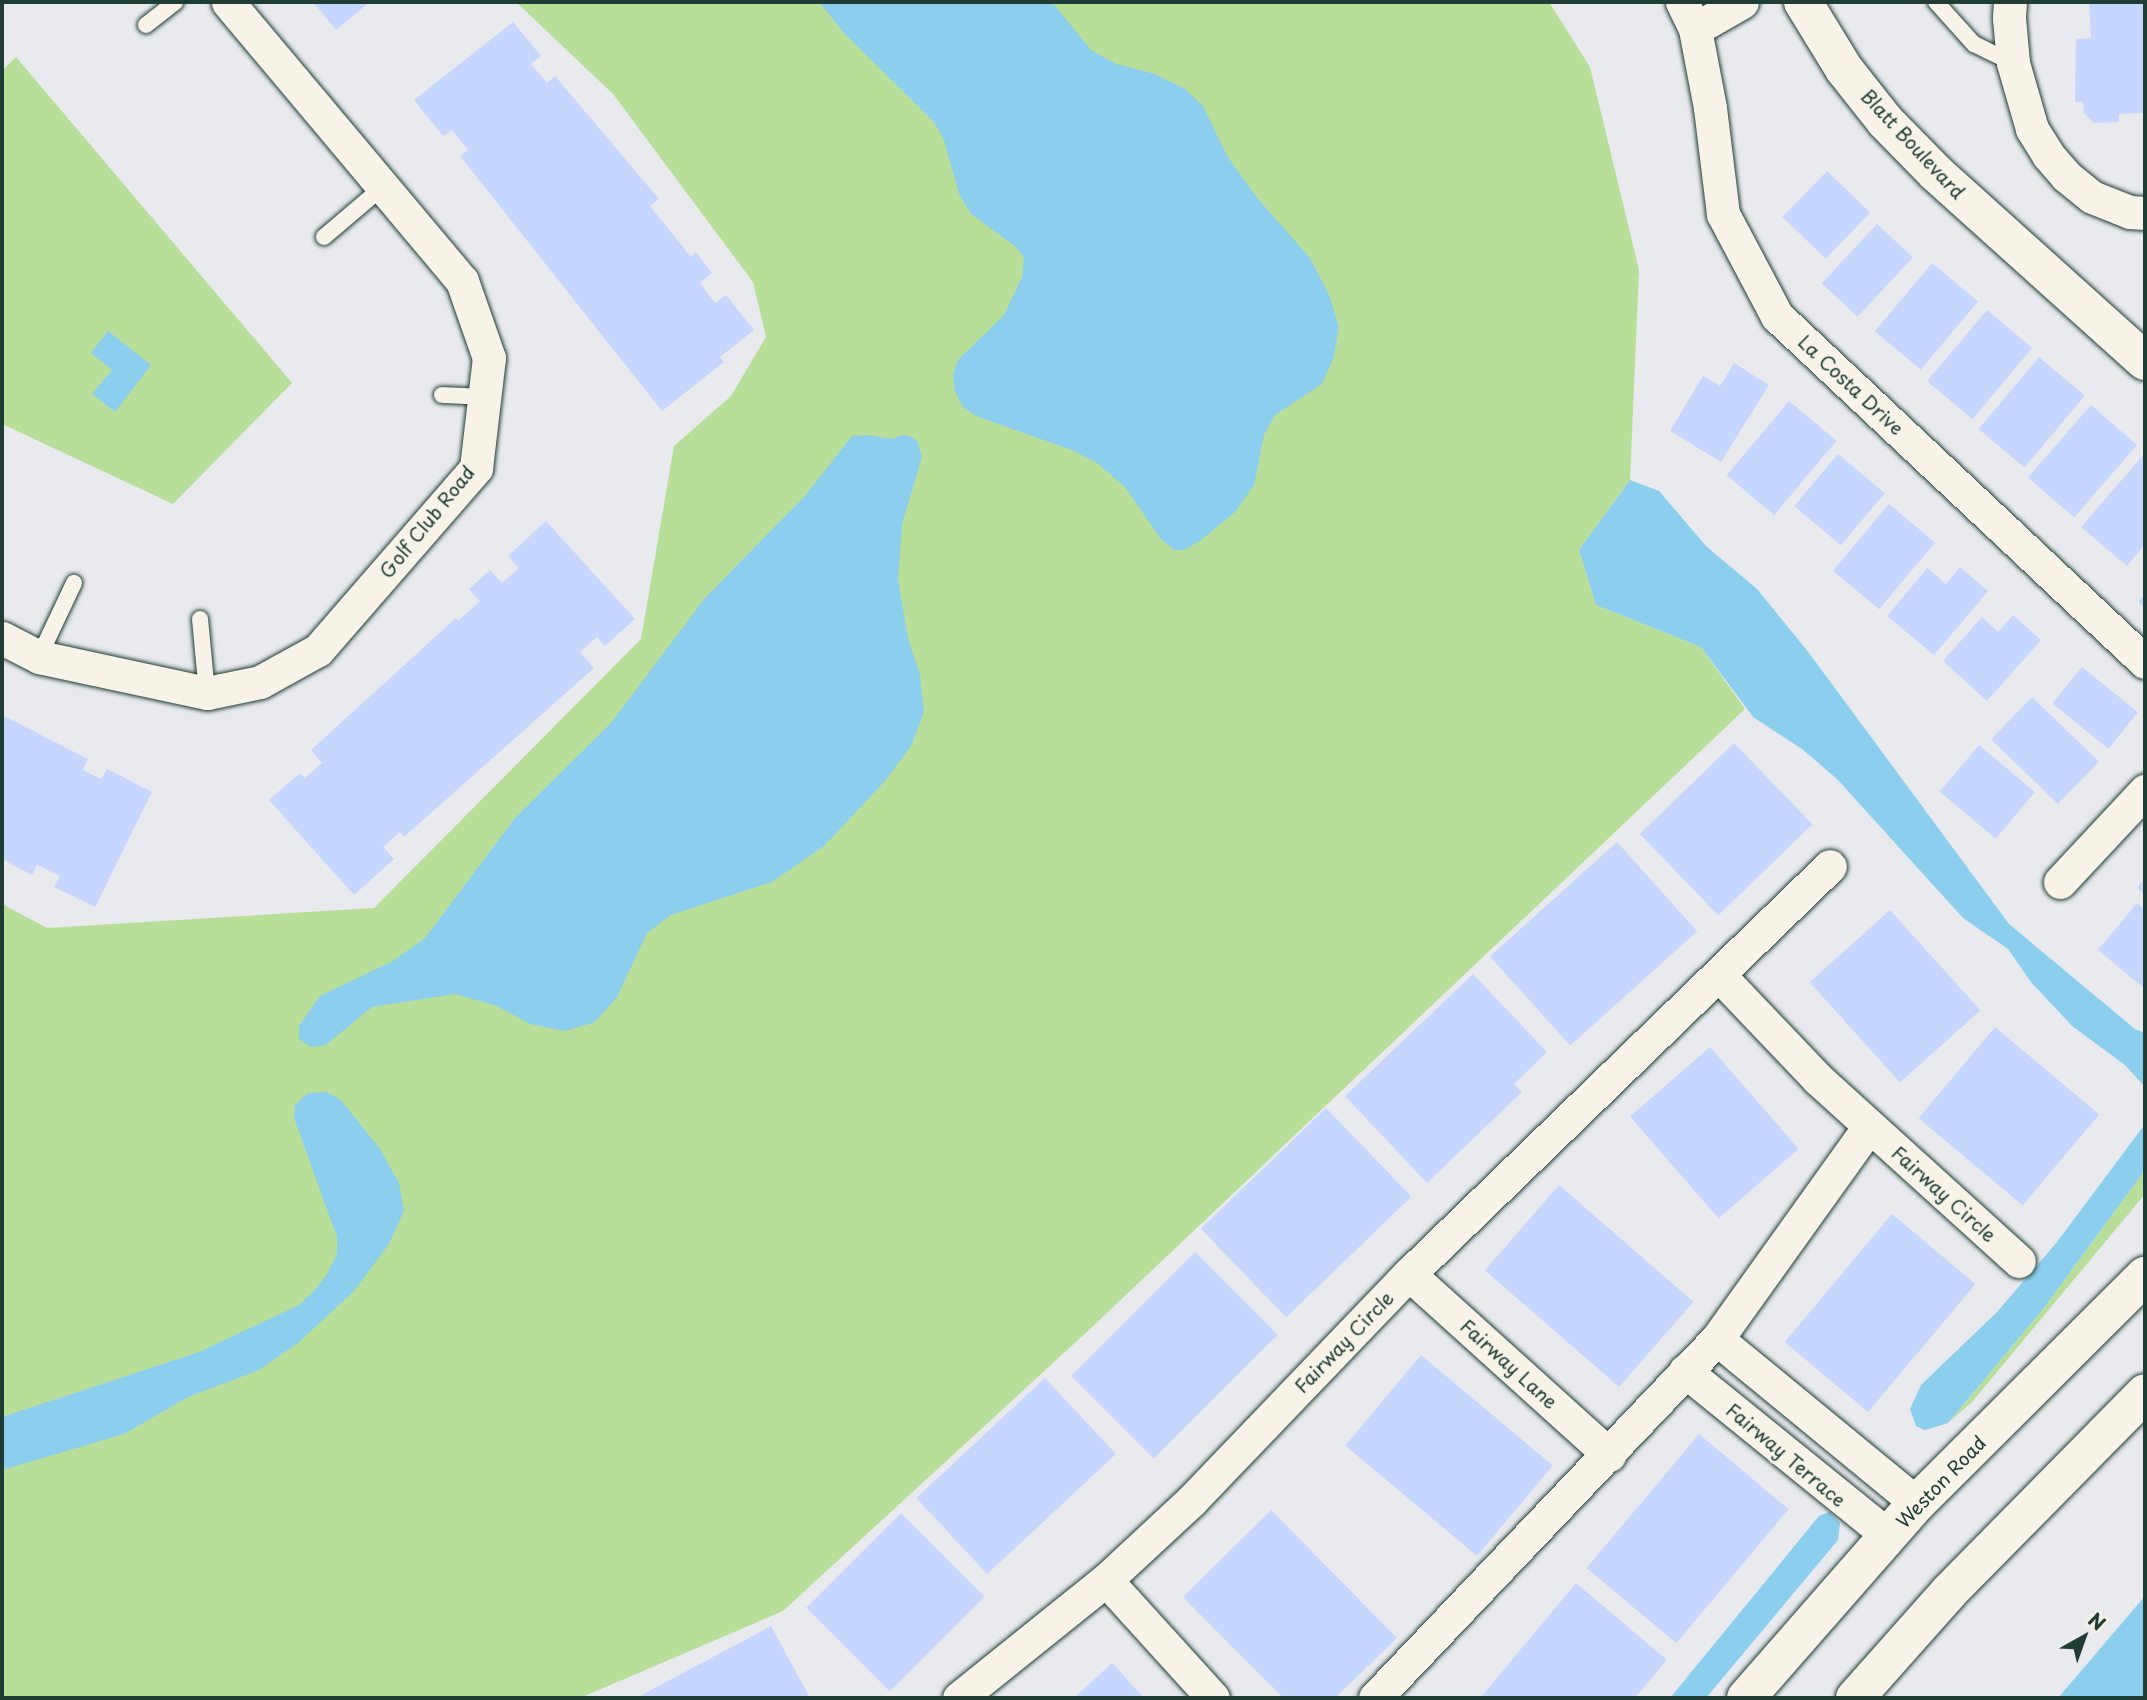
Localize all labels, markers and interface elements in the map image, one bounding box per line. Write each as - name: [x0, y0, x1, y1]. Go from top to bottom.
- street label: Blatt Boulevard: [1856, 84, 1970, 204]
- street label: La Costa Drive: [1793, 330, 1909, 440]
- street label: Golf Club Road: [374, 461, 480, 583]
- street label: Fairway Circle: [1887, 1141, 2001, 1247]
- street label: Fairway Circle: [1289, 1286, 1399, 1398]
- street label: Fairway Lane: [1456, 1314, 1562, 1414]
- street label: Fairway Terrace: [1722, 1399, 1850, 1511]
- street label: Weston Road: [1891, 1431, 1991, 1533]
- north arrow: [2049, 1602, 2119, 1672]
- text: N: [2083, 1605, 2112, 1636]

